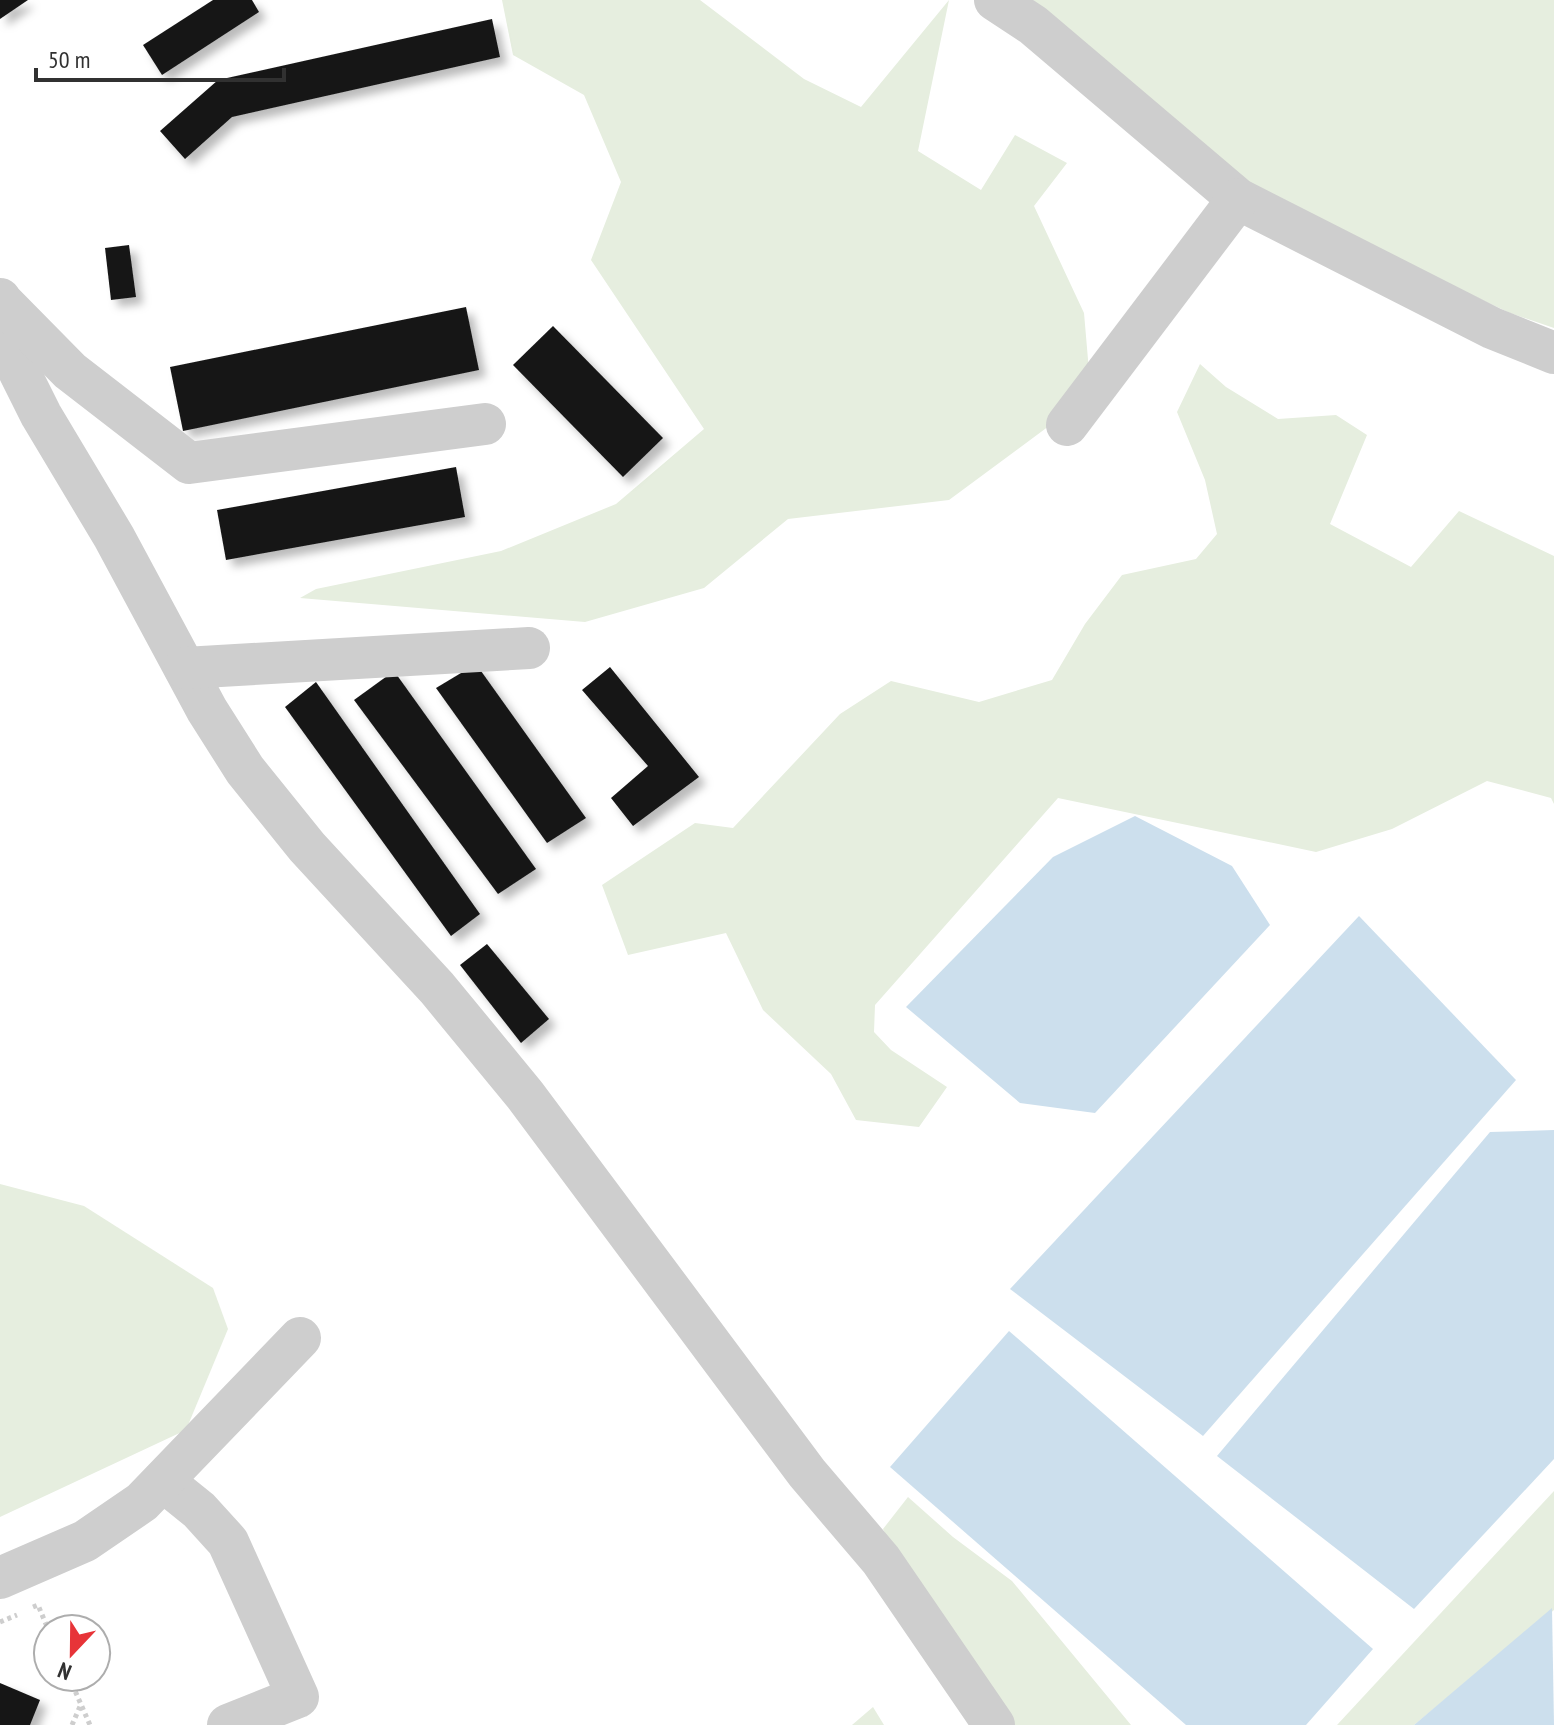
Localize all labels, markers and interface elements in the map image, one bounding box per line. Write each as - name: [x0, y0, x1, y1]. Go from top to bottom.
- scale bar: [36, 32, 284, 82]
- text: 50 m: [48, 44, 90, 75]
- north arrow: [32, 1613, 112, 1693]
- text: N: [54, 1656, 75, 1687]

